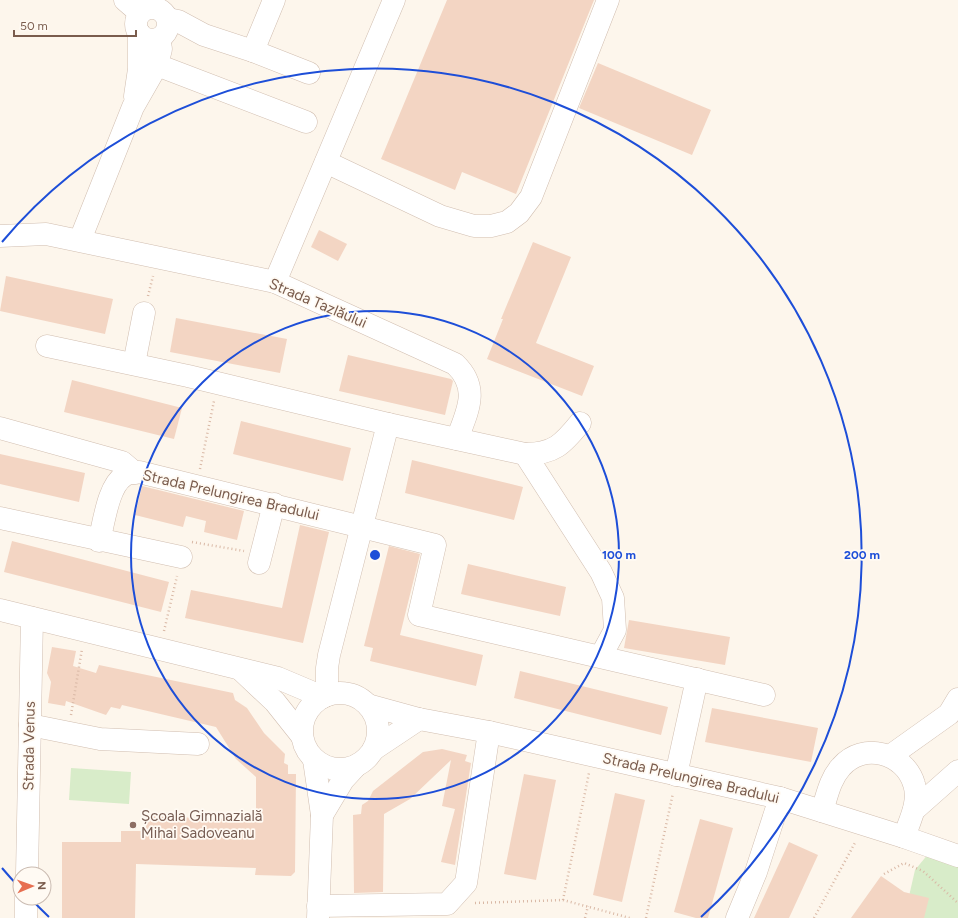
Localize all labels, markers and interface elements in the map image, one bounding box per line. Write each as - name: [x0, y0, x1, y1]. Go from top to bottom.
- scale bar: [14, 12, 136, 38]
- text: 50 m: [20, 19, 48, 33]
- street label: Strada Tazlăului: [266, 274, 370, 332]
- street label: Strada Prelungirea Bradului: [141, 466, 321, 524]
- centre of rings: [368, 548, 382, 562]
- text: 100 m: [602, 548, 636, 562]
- text: 200 m: [844, 548, 880, 562]
- street label: Strada Venus: [19, 701, 39, 791]
- street label: Strada Prelungirea Bradului: [601, 749, 781, 807]
- place label: Școala Gimnazială Mihai Sadoveanu: [141, 807, 262, 842]
- marker: Școala Gimnazială Mihai Sadoveanu: [128, 820, 138, 830]
- north arrow: [12, 866, 52, 906]
- text: N: [35, 881, 48, 890]

